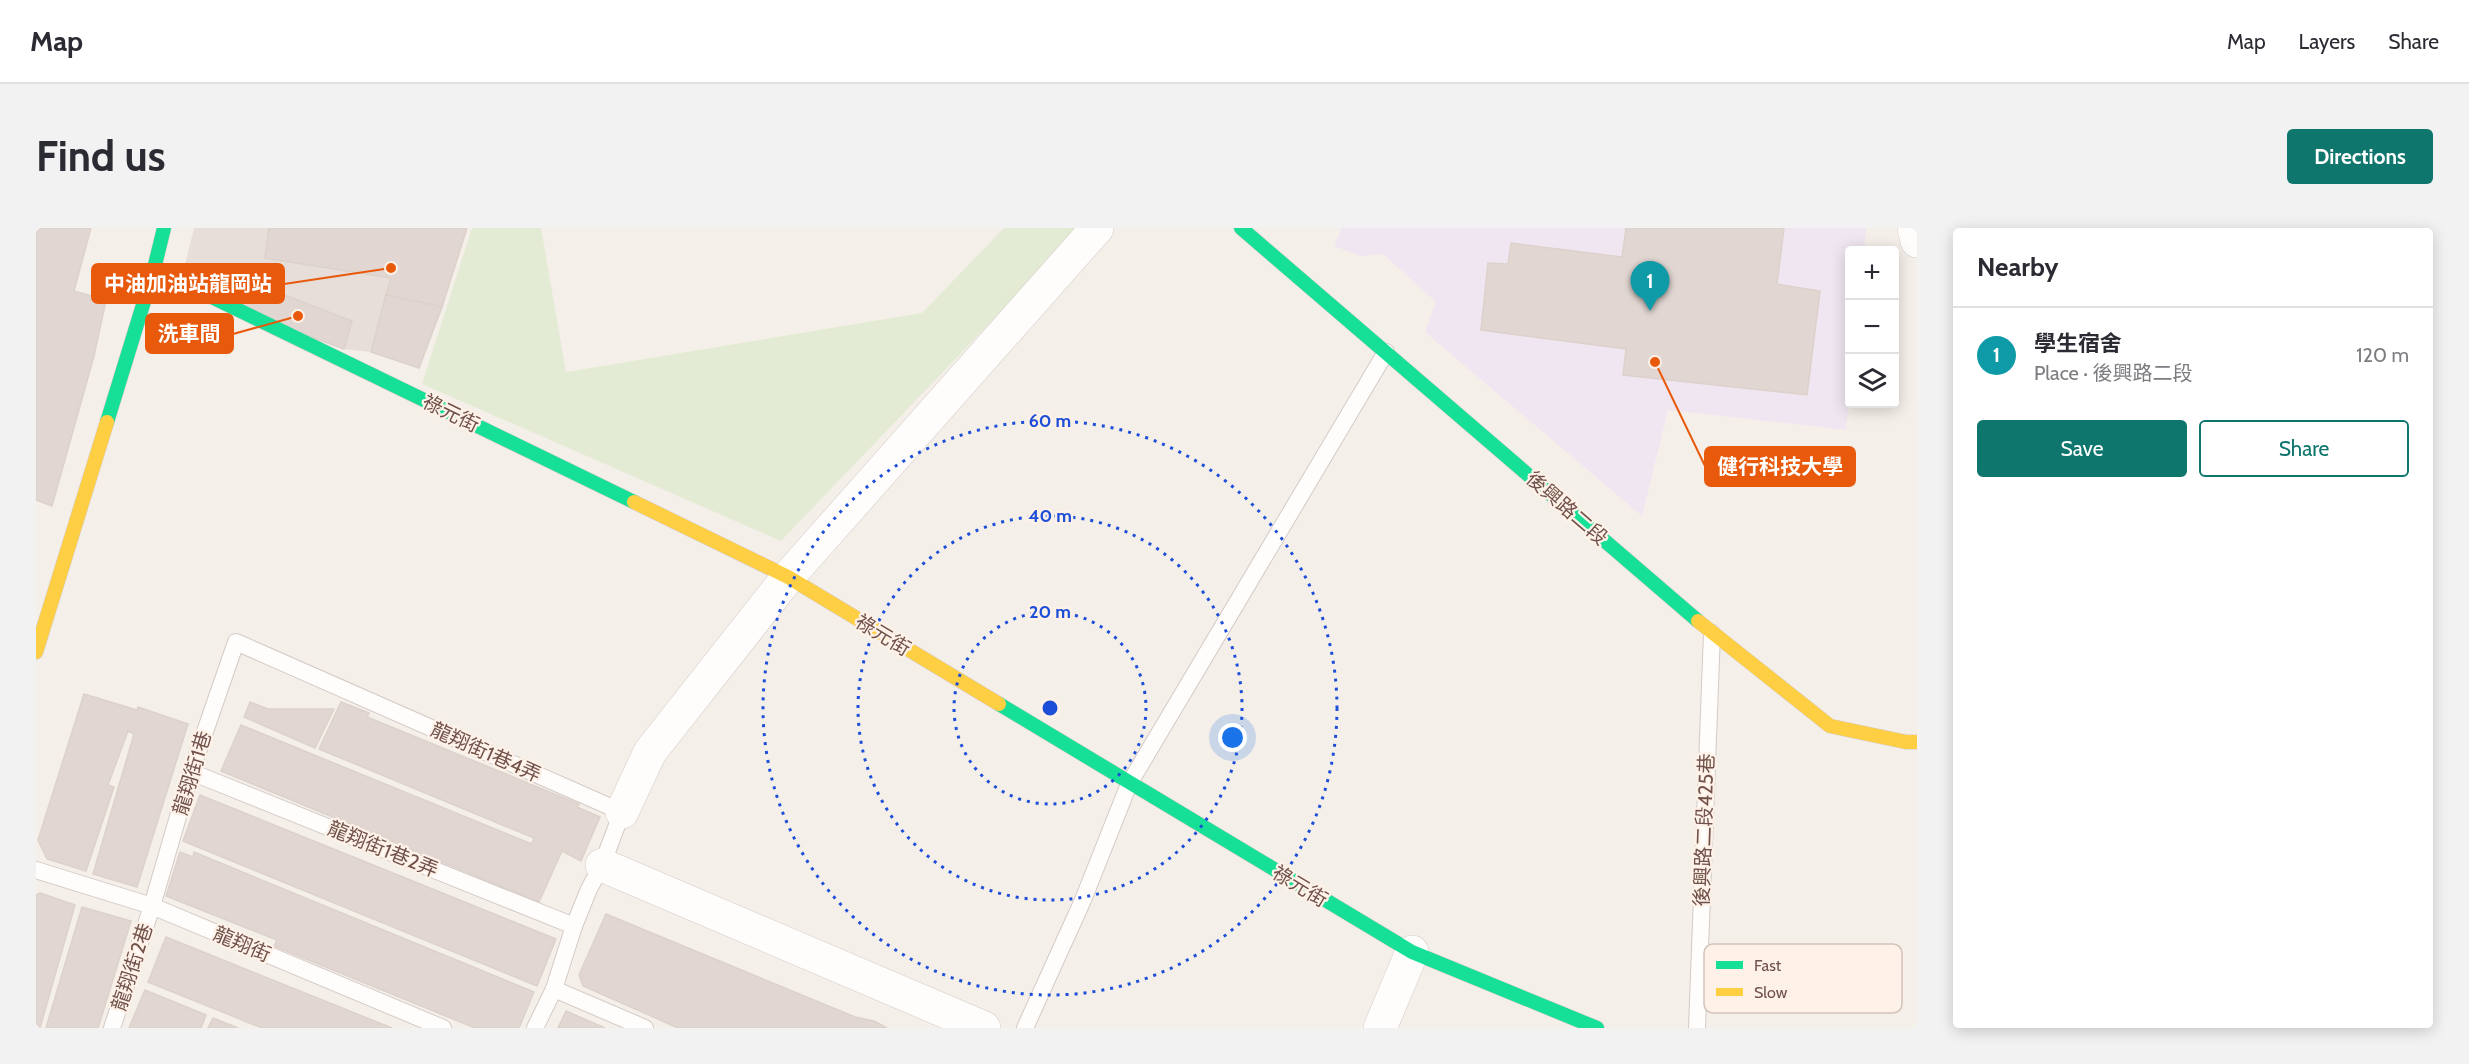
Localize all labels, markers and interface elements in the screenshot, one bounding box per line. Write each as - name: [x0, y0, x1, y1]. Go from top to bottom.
- text: Map: [30, 24, 83, 58]
- text: Map: [2227, 29, 2266, 54]
- text: Layers: [2299, 29, 2355, 54]
- text: Share: [2388, 29, 2439, 54]
- button: Directions: [2287, 129, 2433, 184]
- text: Find us: [36, 130, 165, 182]
- map controls: [1845, 246, 1899, 408]
- button: +: [1845, 246, 1899, 300]
- text: Nearby: [1977, 251, 2058, 283]
- pin: 1: [1630, 262, 1670, 311]
- callout: 中油加油站龍岡站: [92, 264, 284, 303]
- text: 中油加油站龍岡站: [104, 271, 272, 296]
- button: −: [1845, 300, 1899, 354]
- callout: 洗車間: [146, 314, 233, 353]
- text: 洗車間: [158, 321, 221, 346]
- text: 學生宿舍: [2034, 330, 2122, 357]
- text: 1: [1993, 343, 2000, 367]
- text: 120 m: [2356, 343, 2409, 367]
- button: layers: [1845, 354, 1899, 408]
- text: Place · 後興路二段: [2034, 361, 2193, 385]
- street label: 祿元街: [419, 389, 483, 437]
- text: 60 m: [1029, 410, 1071, 432]
- button: Save: [1977, 420, 2187, 477]
- button: Share: [2199, 420, 2409, 477]
- callout: 健行科技大學: [1705, 447, 1855, 486]
- text: 健行科技大學: [1717, 454, 1843, 479]
- street label: 後興路二段: [1521, 466, 1613, 550]
- text: 40 m: [1028, 505, 1072, 527]
- text: 20 m: [1029, 601, 1071, 623]
- street label: 祿元街: [851, 609, 915, 661]
- centre of rings: [1040, 698, 1060, 718]
- street label: 龍翔街1巷4弄: [427, 717, 545, 787]
- your location: [1218, 723, 1247, 752]
- street label: 龍翔街1巷: [168, 728, 216, 818]
- street label: 後興路二段425巷: [1689, 753, 1719, 907]
- street label: 龍翔街1巷2弄: [324, 816, 442, 882]
- street label: 祿元街: [1268, 860, 1332, 912]
- street label: 龍翔街2巷: [107, 920, 157, 1014]
- street label: 龍翔街: [210, 921, 274, 967]
- legend: [1704, 944, 1902, 1013]
- text: Fast: [1754, 956, 1782, 975]
- text: Slow: [1754, 983, 1788, 1002]

